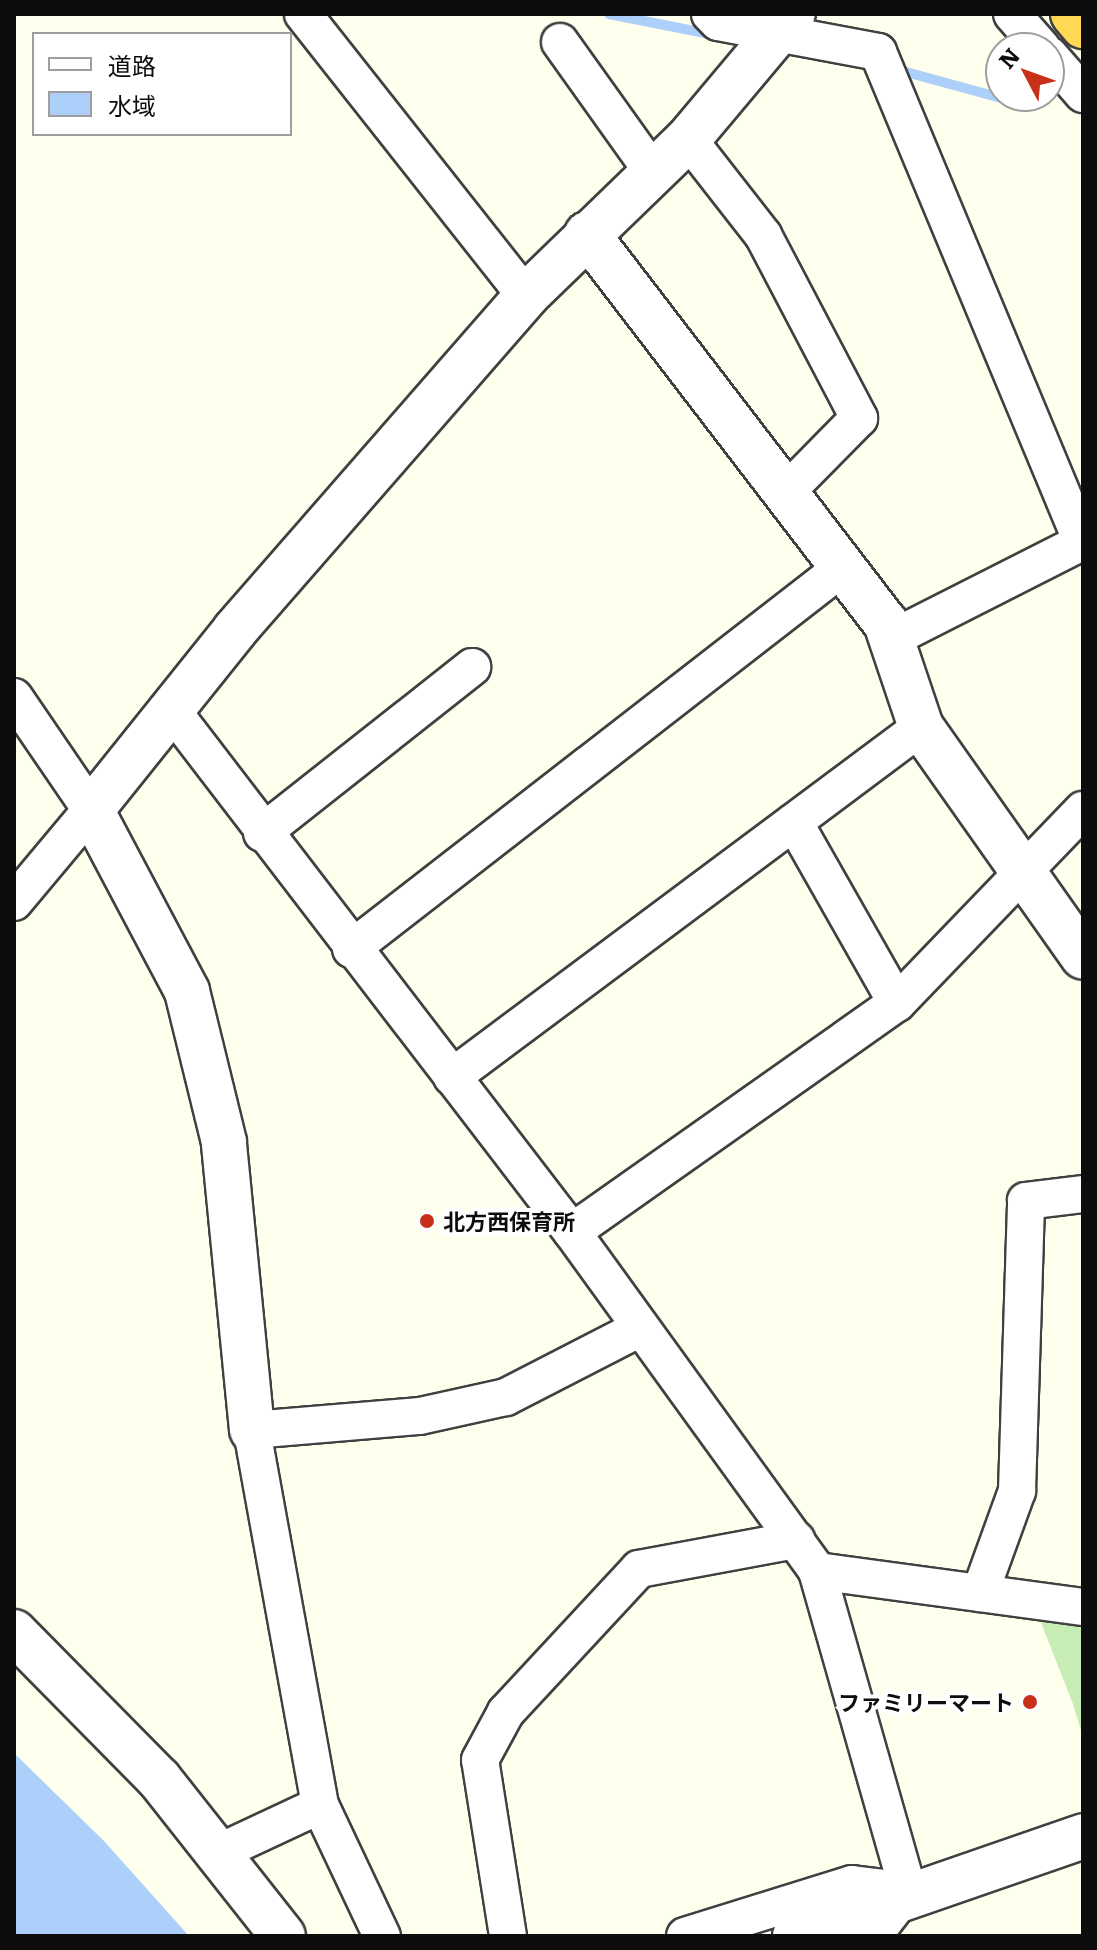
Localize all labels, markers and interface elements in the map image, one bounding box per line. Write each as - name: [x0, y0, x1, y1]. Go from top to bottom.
- legend: [32, 32, 292, 136]
- north arrow: [985, 32, 1065, 112]
- text: N: [990, 39, 1027, 75]
- text: 道路: [108, 47, 156, 82]
- text: 水域: [108, 87, 156, 122]
- place label: 北方西保育所: [443, 1208, 575, 1234]
- marker: 北方西保育所: [418, 1212, 436, 1230]
- place label: ファミリーマート: [838, 1689, 1014, 1715]
- marker: ファミリーマート: [1021, 1693, 1039, 1711]

